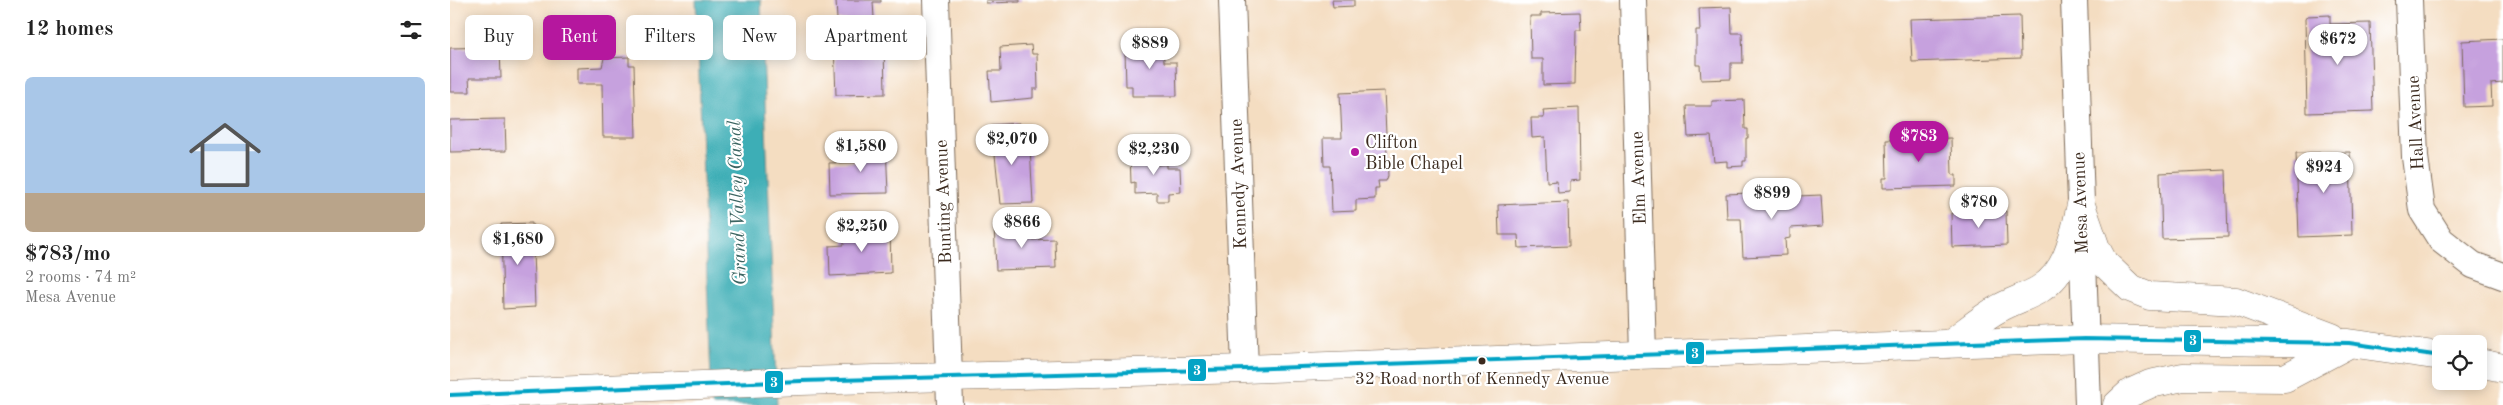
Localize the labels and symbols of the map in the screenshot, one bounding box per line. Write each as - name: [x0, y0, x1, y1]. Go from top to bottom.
- pin: $672: [2308, 23, 2368, 66]
- pin: $889: [1120, 28, 1180, 70]
- street label: Hall Avenue: [2405, 75, 2427, 171]
- street label: Kennedy Avenue: [1228, 118, 1250, 250]
- water label: Grand Valley Canal: [726, 120, 751, 286]
- pin: $783: [1889, 120, 1949, 163]
- pin: $2,070: [971, 124, 1053, 166]
- pin: $1,580: [820, 130, 902, 173]
- street label: Elm Avenue: [1628, 131, 1650, 225]
- pin: $2,230: [1113, 134, 1195, 176]
- place label: Clifton Bible Chapel: [1365, 134, 1463, 173]
- street label: Bunting Avenue: [933, 139, 955, 265]
- marker: Clifton Bible Chapel: [1349, 146, 1361, 158]
- street label: Mesa Avenue: [2070, 152, 2092, 254]
- pin: $924: [2294, 152, 2354, 194]
- pin: $899: [1742, 178, 1802, 220]
- pin: $780: [1949, 186, 2009, 229]
- pin: $866: [992, 206, 1052, 249]
- pin: $2,250: [821, 210, 903, 253]
- pin: $1,680: [477, 224, 559, 266]
- line badge: 3: [2183, 329, 2202, 353]
- text: 3: [2189, 334, 2197, 348]
- line badge: 3: [1685, 341, 1705, 365]
- text: 3: [1691, 347, 1699, 361]
- marker: 32 Road north of Kennedy Avenue: [1477, 356, 1487, 366]
- line badge: 3: [1187, 358, 1207, 382]
- text: 3: [1193, 364, 1201, 378]
- line badge: 3: [764, 370, 784, 394]
- place label: 32 Road north of Kennedy Avenue: [1355, 371, 1609, 388]
- text: 3: [770, 376, 778, 390]

